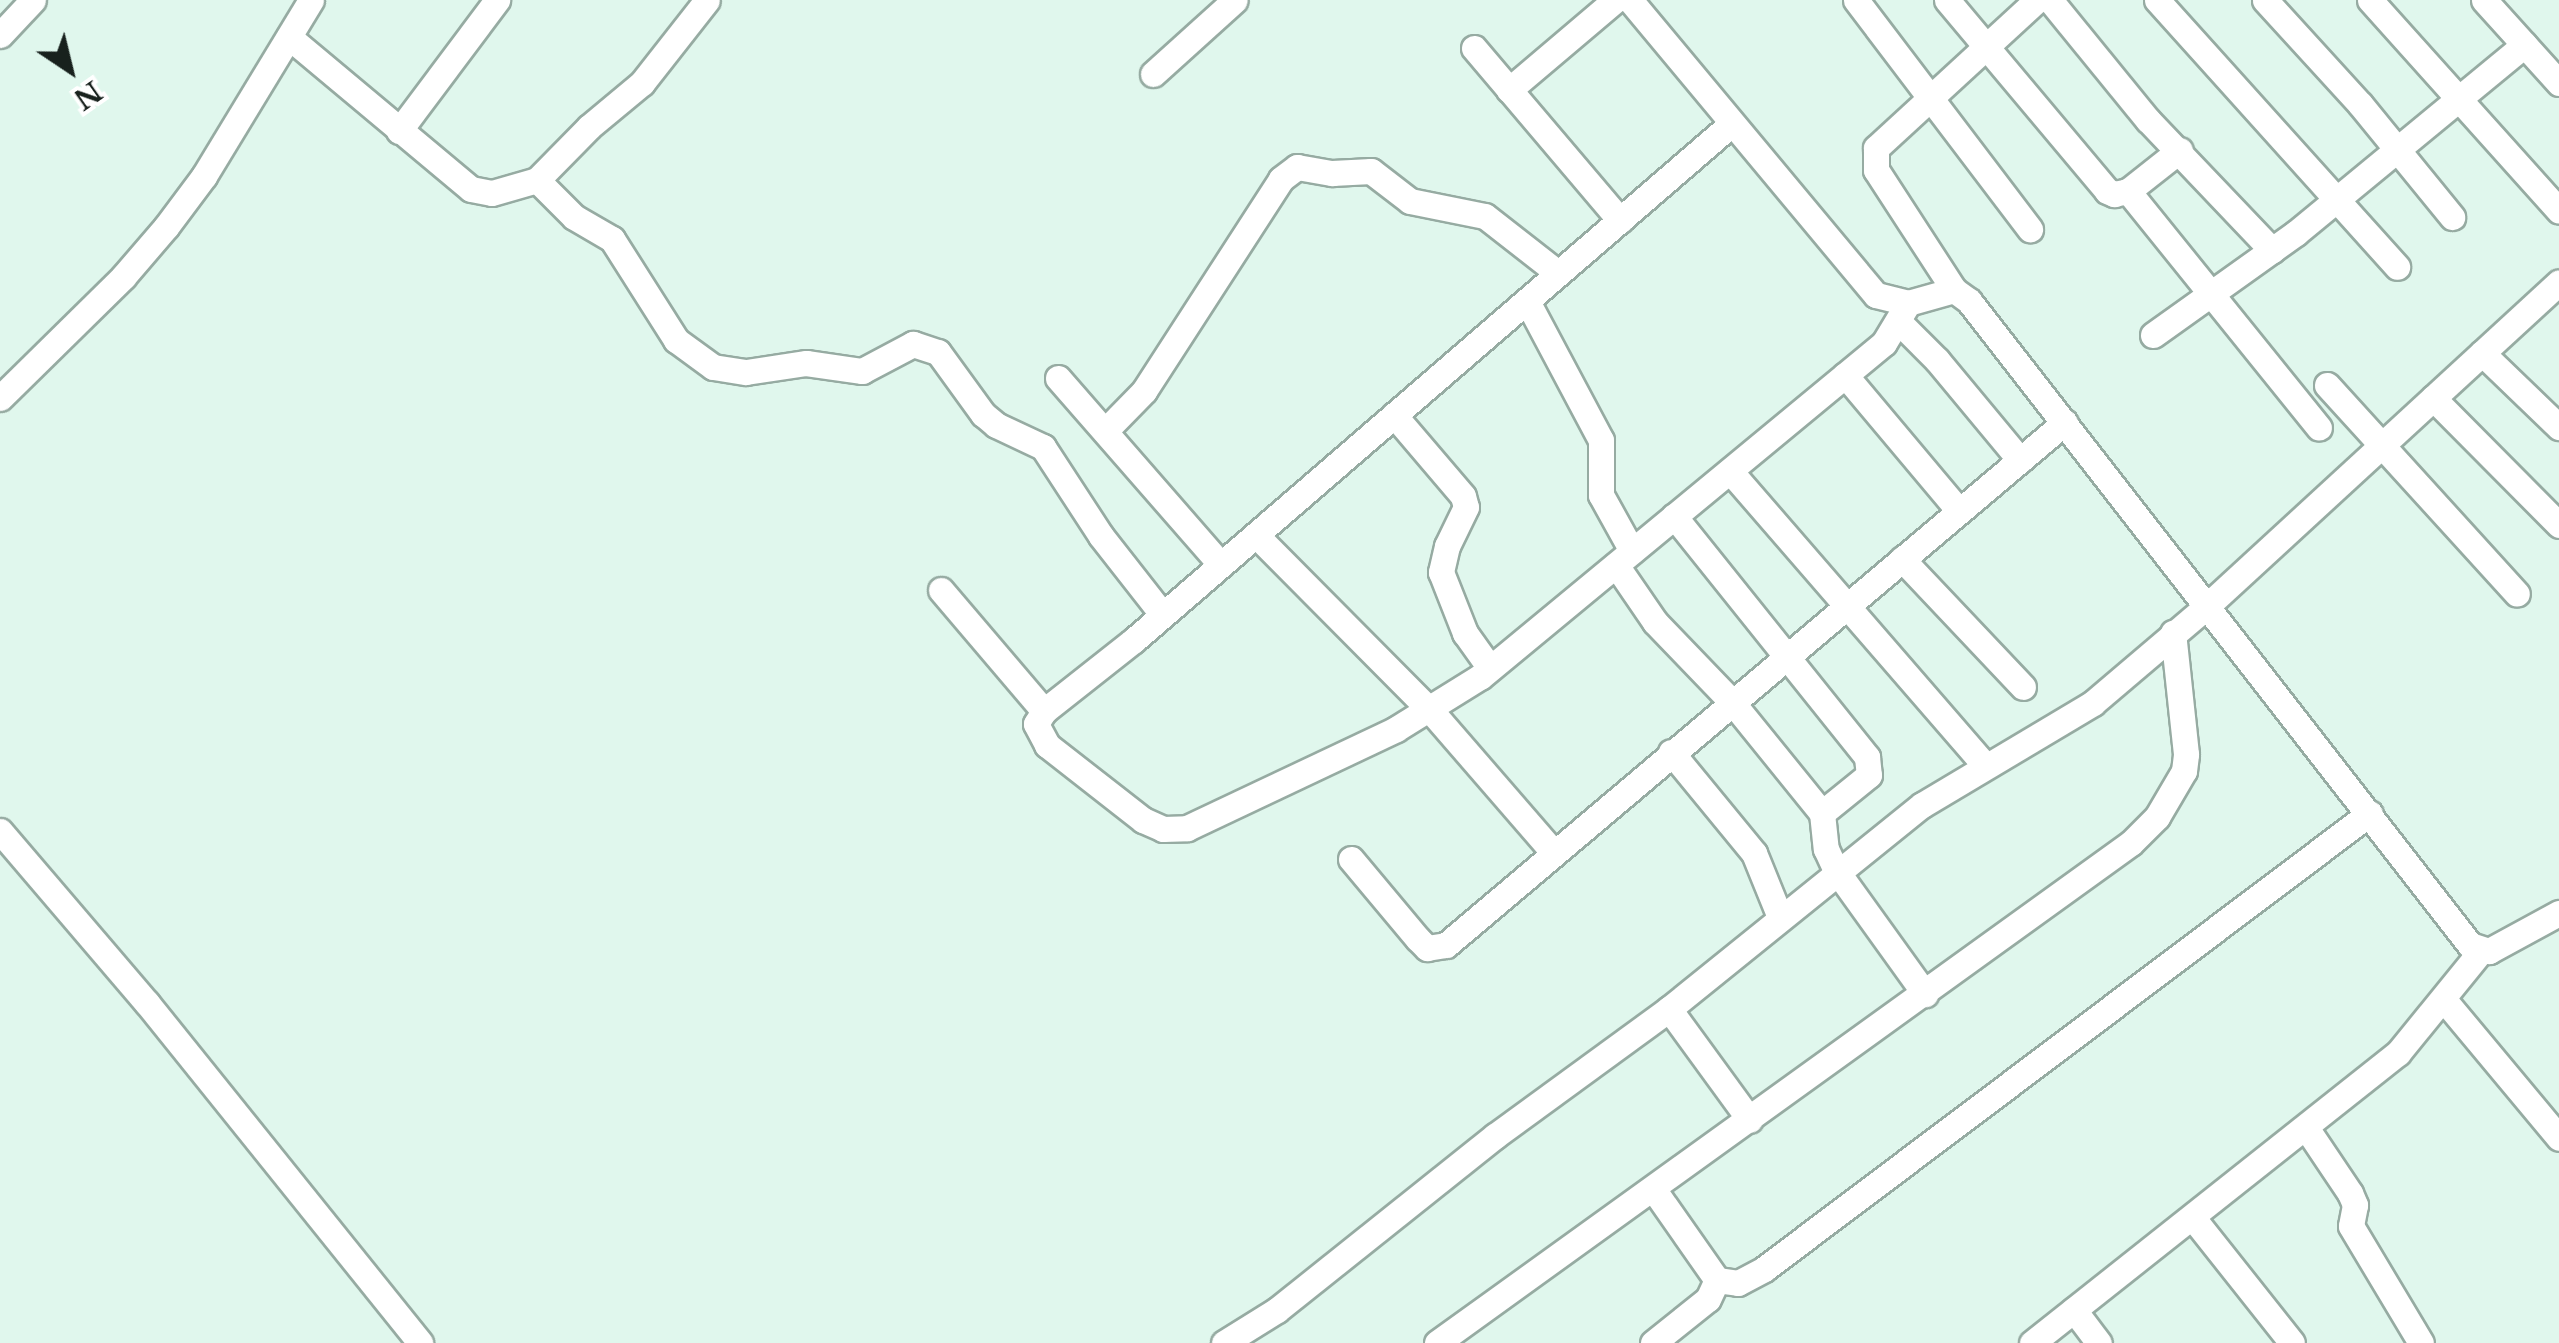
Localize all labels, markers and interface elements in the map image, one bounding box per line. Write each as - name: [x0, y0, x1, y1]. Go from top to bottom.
- north arrow: [20, 20, 120, 120]
- text: N: [67, 73, 108, 117]

